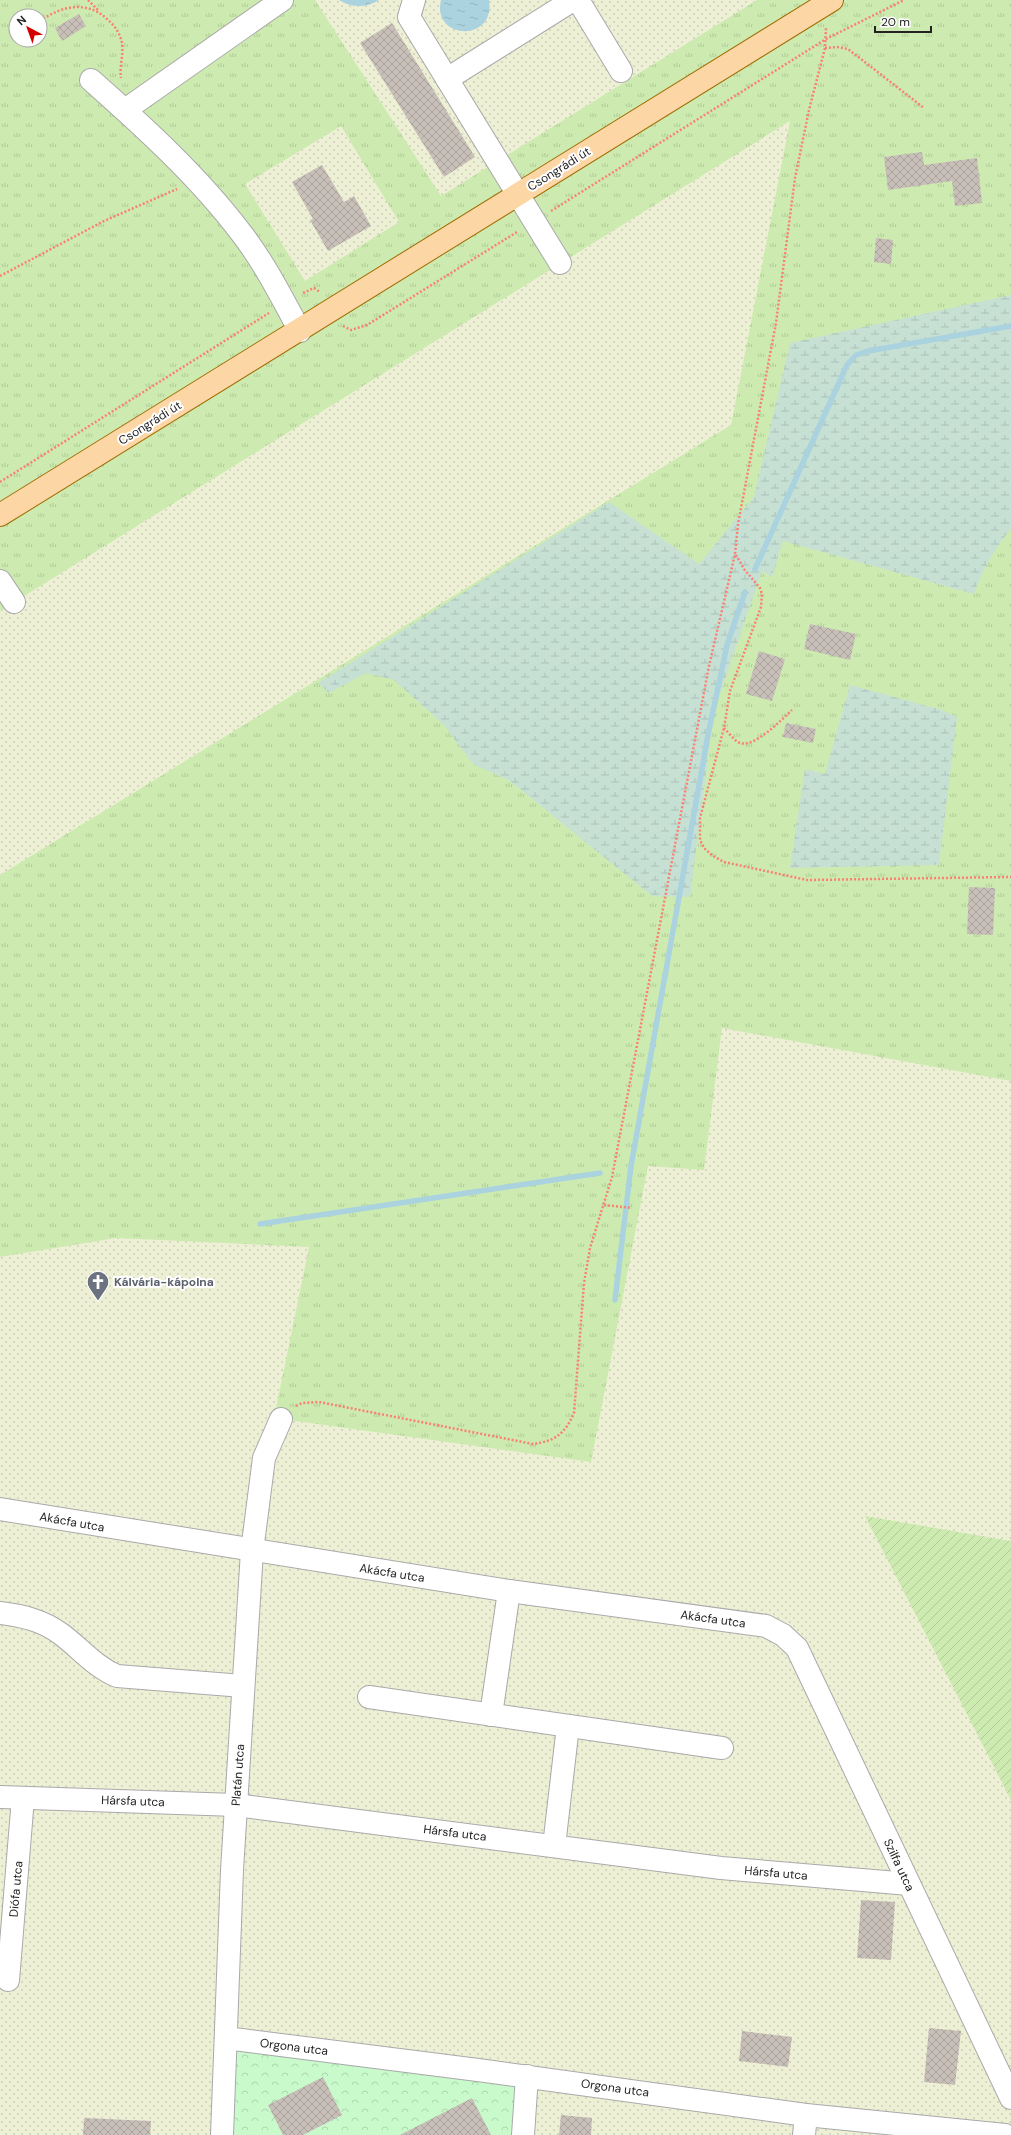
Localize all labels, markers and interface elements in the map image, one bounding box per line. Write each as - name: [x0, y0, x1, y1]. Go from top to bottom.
- north arrow: [8, 8, 48, 48]
- scale bar: [875, 8, 931, 34]
- text: N: [14, 13, 29, 28]
- text: 20 m: [881, 14, 910, 30]
- street label: Csongrádi út: [524, 143, 594, 195]
- street label: Csongrádi út: [115, 397, 185, 449]
- church icon: Kálvária-kápolna: [85, 1269, 111, 1302]
- place label: Kálvária-kápolna: [114, 1274, 214, 1290]
- street label: Akácfa utca: [38, 1508, 106, 1536]
- street label: Akácfa utca: [358, 1560, 426, 1586]
- street label: Akácfa utca: [679, 1607, 747, 1631]
- street label: Platán utca: [228, 1743, 248, 1807]
- street label: Hársfa utca: [101, 1792, 165, 1810]
- street label: Hársfa utca: [422, 1821, 488, 1845]
- street label: Szilfa utca: [880, 1836, 918, 1894]
- street label: Diófa utca: [6, 1860, 26, 1918]
- street label: Hársfa utca: [744, 1862, 808, 1884]
- street label: Orgona utca: [259, 2035, 329, 2059]
- street label: Orgona utca: [580, 2075, 650, 2101]

